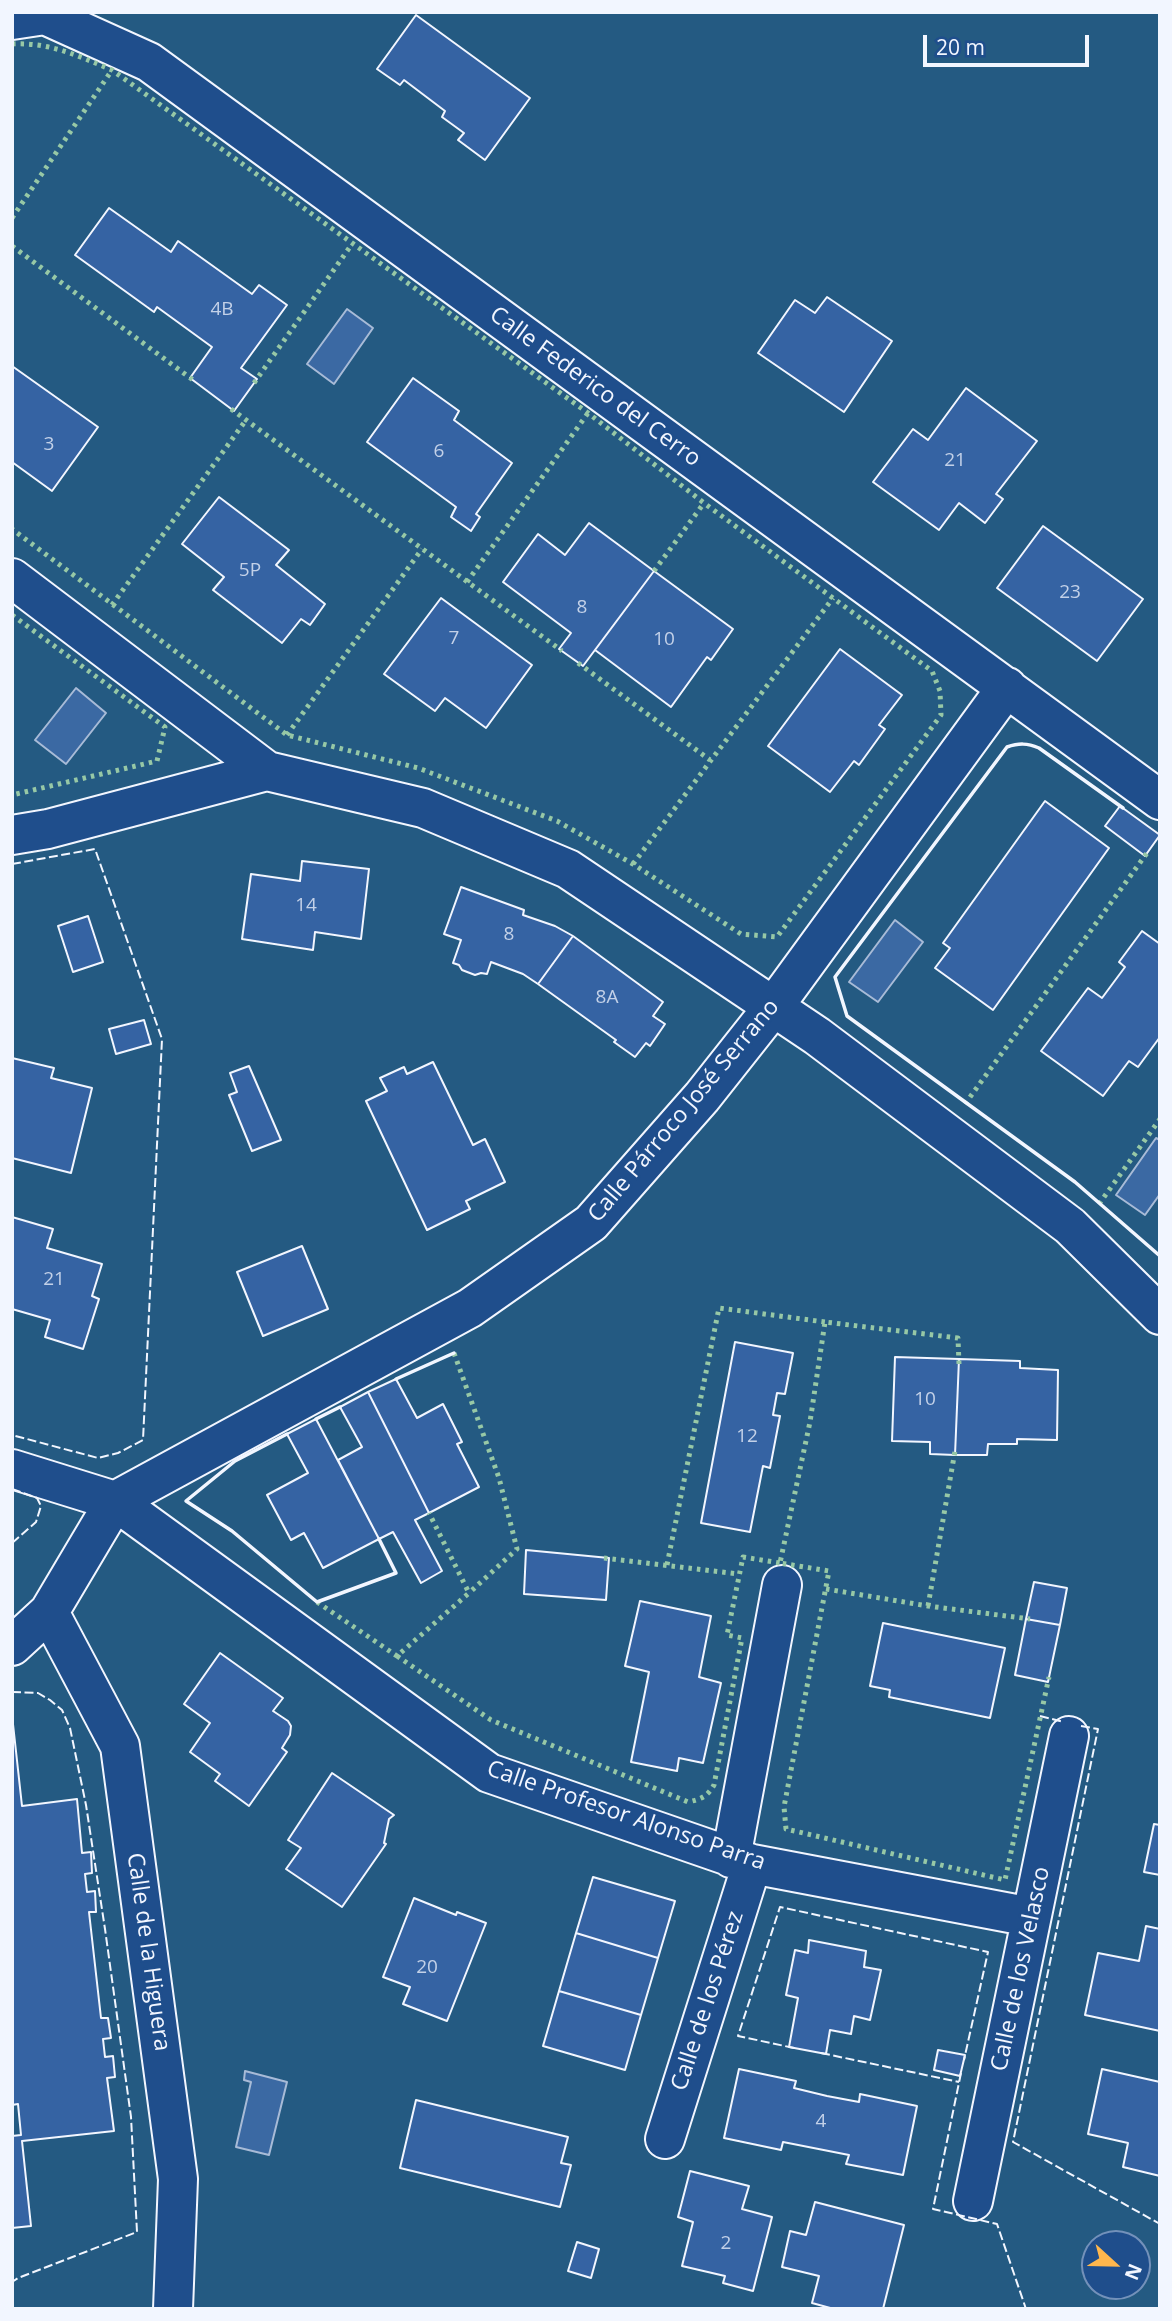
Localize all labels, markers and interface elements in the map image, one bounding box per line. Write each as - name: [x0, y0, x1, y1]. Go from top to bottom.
- scale bar: [927, 21, 1093, 65]
- text: 20 m: [936, 33, 985, 61]
- house number: 4B: [210, 299, 234, 321]
- street label: Calle Federico del Cerro: [484, 301, 706, 473]
- house number: 3: [44, 434, 54, 456]
- house number: 6: [434, 441, 444, 463]
- house number: 21: [944, 450, 966, 472]
- house number: 5P: [239, 560, 261, 582]
- house number: 23: [1059, 582, 1081, 604]
- house number: 8: [577, 597, 587, 619]
- house number: 7: [449, 628, 459, 650]
- house number: 10: [653, 629, 675, 651]
- house number: 14: [295, 895, 317, 917]
- house number: 8: [504, 924, 514, 946]
- house number: 8A: [596, 987, 618, 1009]
- street label: Calle Párroco José Serrano: [583, 994, 785, 1228]
- house number: 21: [43, 1269, 65, 1291]
- house number: 10: [914, 1389, 936, 1411]
- house number: 12: [736, 1426, 758, 1448]
- street label: Calle Profesor Alonso Parra: [483, 1755, 769, 1877]
- street label: Calle de la Higuera: [120, 1851, 176, 2053]
- street label: Calle de los Velasco: [986, 1864, 1056, 2074]
- street label: Calle de los Pérez: [666, 1908, 750, 2094]
- house number: 20: [416, 1957, 438, 1979]
- house number: 4: [816, 2111, 826, 2133]
- north arrow: [1081, 2230, 1151, 2300]
- house number: 2: [721, 2233, 731, 2255]
- text: N: [1119, 2260, 1149, 2284]

